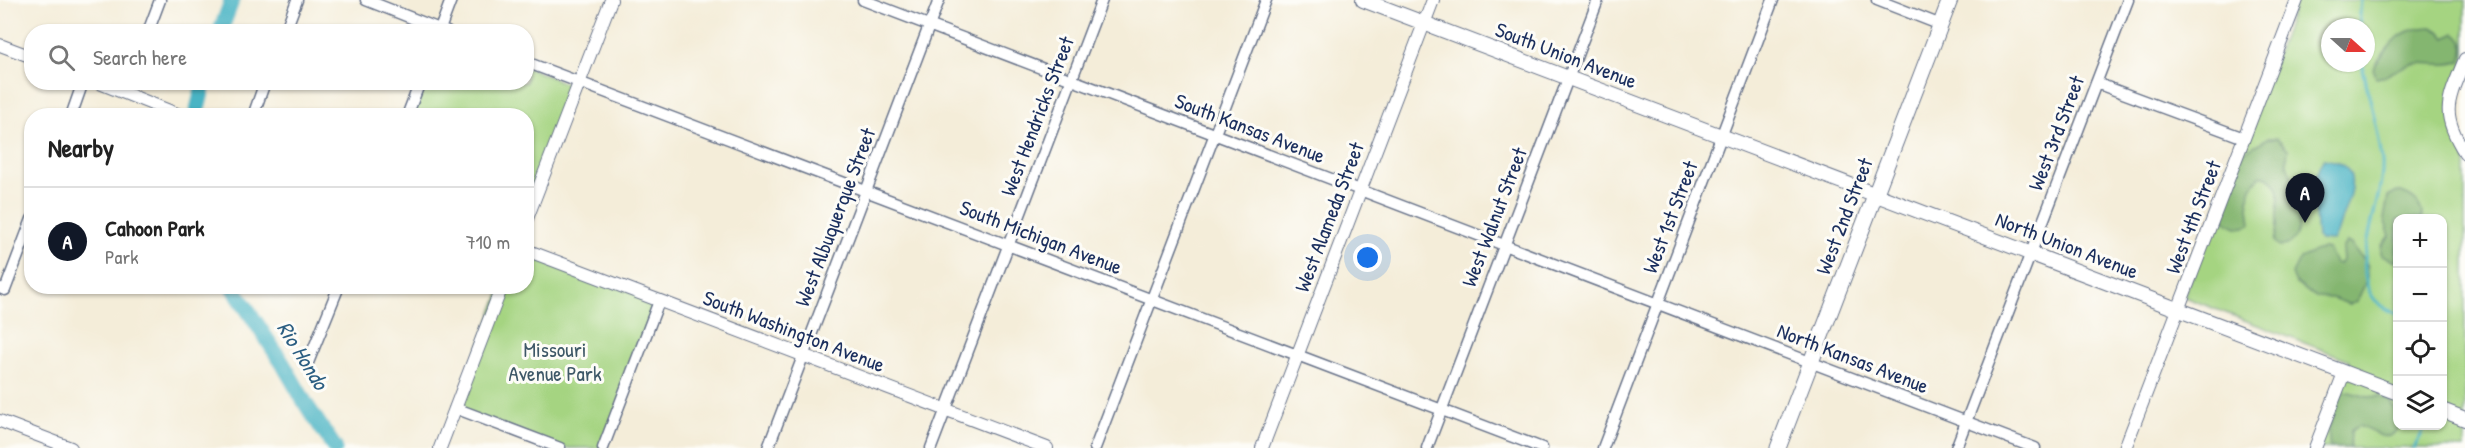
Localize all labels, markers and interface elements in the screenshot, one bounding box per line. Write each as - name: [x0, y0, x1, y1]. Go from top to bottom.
- street label: South Union Avenue: [1491, 15, 1641, 95]
- north arrow: [2321, 18, 2375, 72]
- search box: [24, 24, 534, 90]
- street label: West Hendricks Street: [993, 31, 1081, 200]
- icon: search: [45, 41, 78, 74]
- text: Search here: [93, 42, 187, 72]
- street label: West 3rd Street: [2021, 71, 2091, 195]
- street label: South Kansas Avenue: [1171, 86, 1329, 170]
- street label: West Albuquerque Street: [788, 123, 883, 310]
- text: Nearby: [48, 130, 114, 165]
- street label: West Alameda Street: [1287, 137, 1371, 296]
- street label: West Walnut Street: [1454, 142, 1534, 291]
- street label: West 2nd Street: [1808, 153, 1880, 278]
- street label: West 1st Street: [1635, 156, 1705, 277]
- street label: West 4th Street: [2158, 156, 2228, 278]
- pin: A: [2286, 174, 2324, 223]
- street label: South Michigan Avenue: [956, 193, 1126, 281]
- street label: North Union Avenue: [1992, 205, 2142, 285]
- text: Cahoon Park: [105, 213, 204, 243]
- map controls: [2393, 214, 2447, 430]
- button: +: [2393, 214, 2447, 268]
- text: A: [63, 228, 72, 255]
- text: 710 m: [466, 228, 510, 255]
- text: Park: [105, 243, 138, 270]
- your location: [1353, 243, 1382, 272]
- button: −: [2393, 268, 2447, 322]
- street label: South Washington Avenue: [699, 283, 889, 379]
- water label: Rio Hondo: [270, 315, 337, 397]
- street label: North Kansas Avenue: [1773, 316, 1933, 400]
- button: locate: [2393, 322, 2447, 376]
- park label: Missouri Avenue Park: [508, 335, 602, 388]
- button: layers: [2393, 376, 2447, 430]

